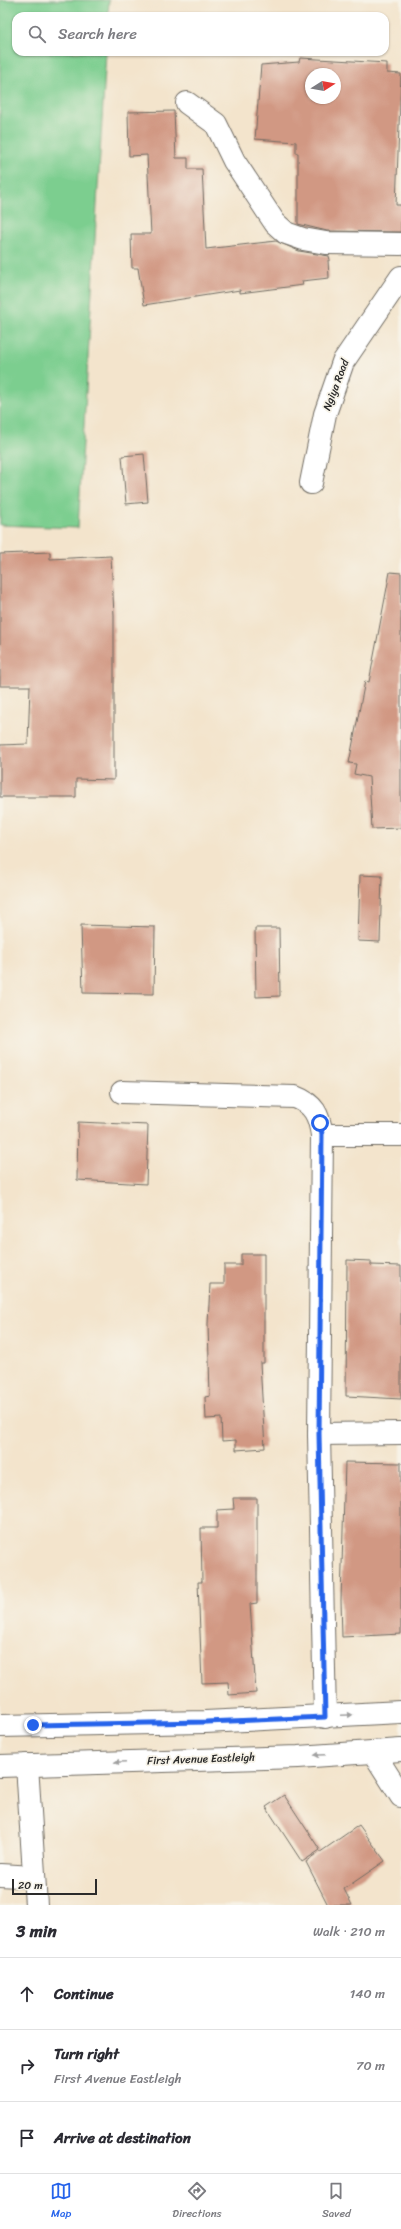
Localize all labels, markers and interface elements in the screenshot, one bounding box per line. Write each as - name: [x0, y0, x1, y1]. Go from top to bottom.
- search box: [12, 12, 389, 56]
- text: Search here: [58, 21, 137, 47]
- icon: search: [26, 23, 48, 45]
- north arrow: [305, 68, 341, 104]
- street label: Ngiya Road: [317, 355, 355, 413]
- route start: [311, 1114, 329, 1132]
- one-way arrow: [341, 1712, 353, 1719]
- route end: [24, 1716, 42, 1734]
- street label: First Avenue Eastleigh: [147, 1748, 256, 1770]
- one-way arrow: [314, 1752, 326, 1759]
- one-way arrow: [114, 1758, 126, 1765]
- text: 20 m: [18, 1876, 43, 1895]
- scale bar: [12, 1877, 97, 1896]
- text: 3 min: [16, 1916, 57, 1946]
- text: Walk · 210 m: [313, 1920, 385, 1943]
- text: Continue: [54, 1981, 114, 2007]
- text: 140 m: [350, 1982, 385, 2005]
- icon: ahead: [16, 1983, 38, 2005]
- text: Turn right: [54, 2041, 119, 2067]
- text: 70 m: [356, 2054, 385, 2077]
- icon: right: [16, 2055, 38, 2077]
- text: First Avenue Eastleigh: [54, 2067, 182, 2090]
- text: Arrive at destination: [54, 2125, 191, 2151]
- icon: arrive: [16, 2127, 38, 2149]
- tab: Map: [50, 2180, 72, 2223]
- tab: Directions: [172, 2180, 222, 2223]
- tab: Saved: [322, 2180, 351, 2223]

